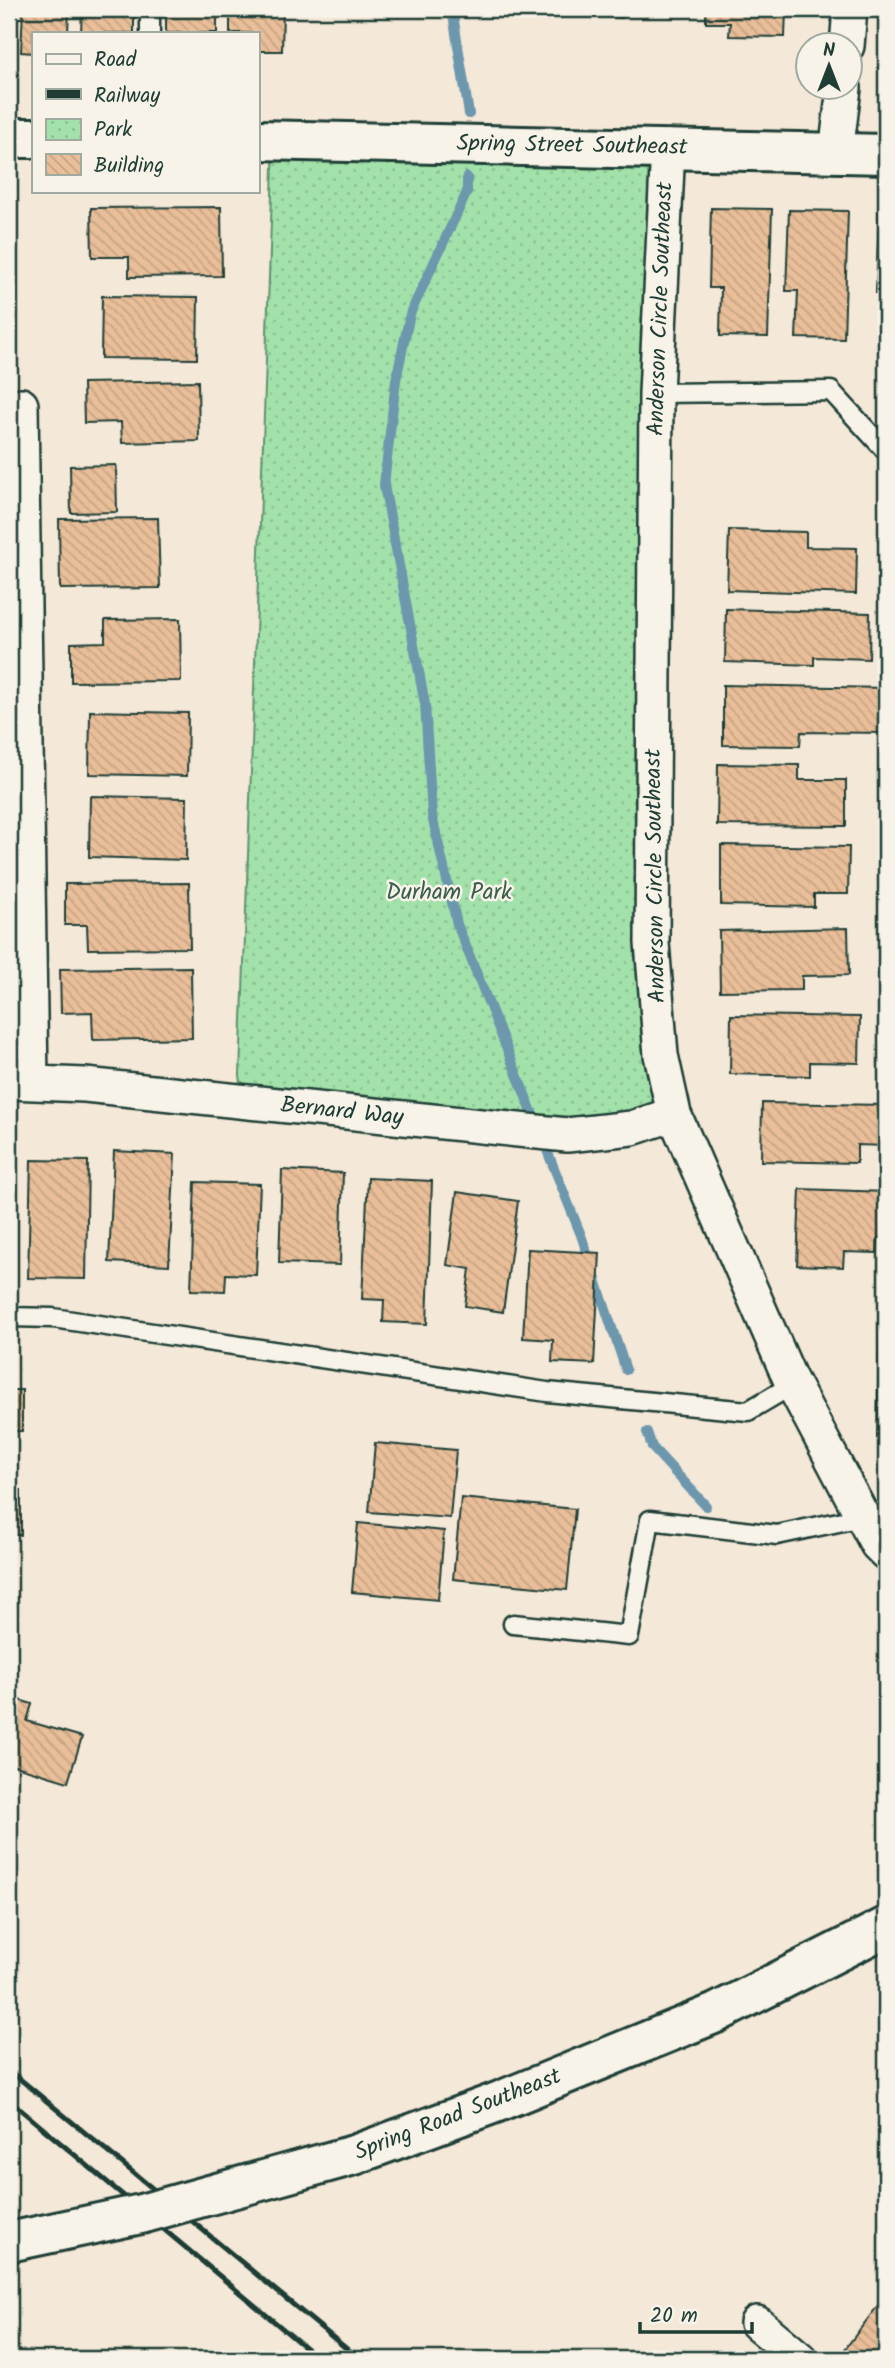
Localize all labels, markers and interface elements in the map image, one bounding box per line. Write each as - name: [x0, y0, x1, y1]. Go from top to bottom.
- legend: [32, 32, 259, 192]
- north arrow: [794, 32, 864, 102]
- text: N: [823, 36, 835, 66]
- text: Road: [94, 44, 137, 77]
- text: Railway: [94, 80, 160, 113]
- text: Park: [94, 114, 132, 147]
- street label: Spring Street Southeast: [456, 126, 689, 166]
- text: Building: [94, 150, 164, 183]
- street label: Anderson Circle Southeast: [639, 180, 683, 437]
- street label: Anderson Circle Southeast: [636, 747, 676, 1004]
- park label: Durham Park: [386, 875, 512, 911]
- street label: Bernard Way: [279, 1088, 406, 1136]
- street label: Spring Road Southeast: [349, 2059, 568, 2171]
- scale bar: [640, 2291, 752, 2335]
- text: 20 m: [650, 2300, 698, 2333]

